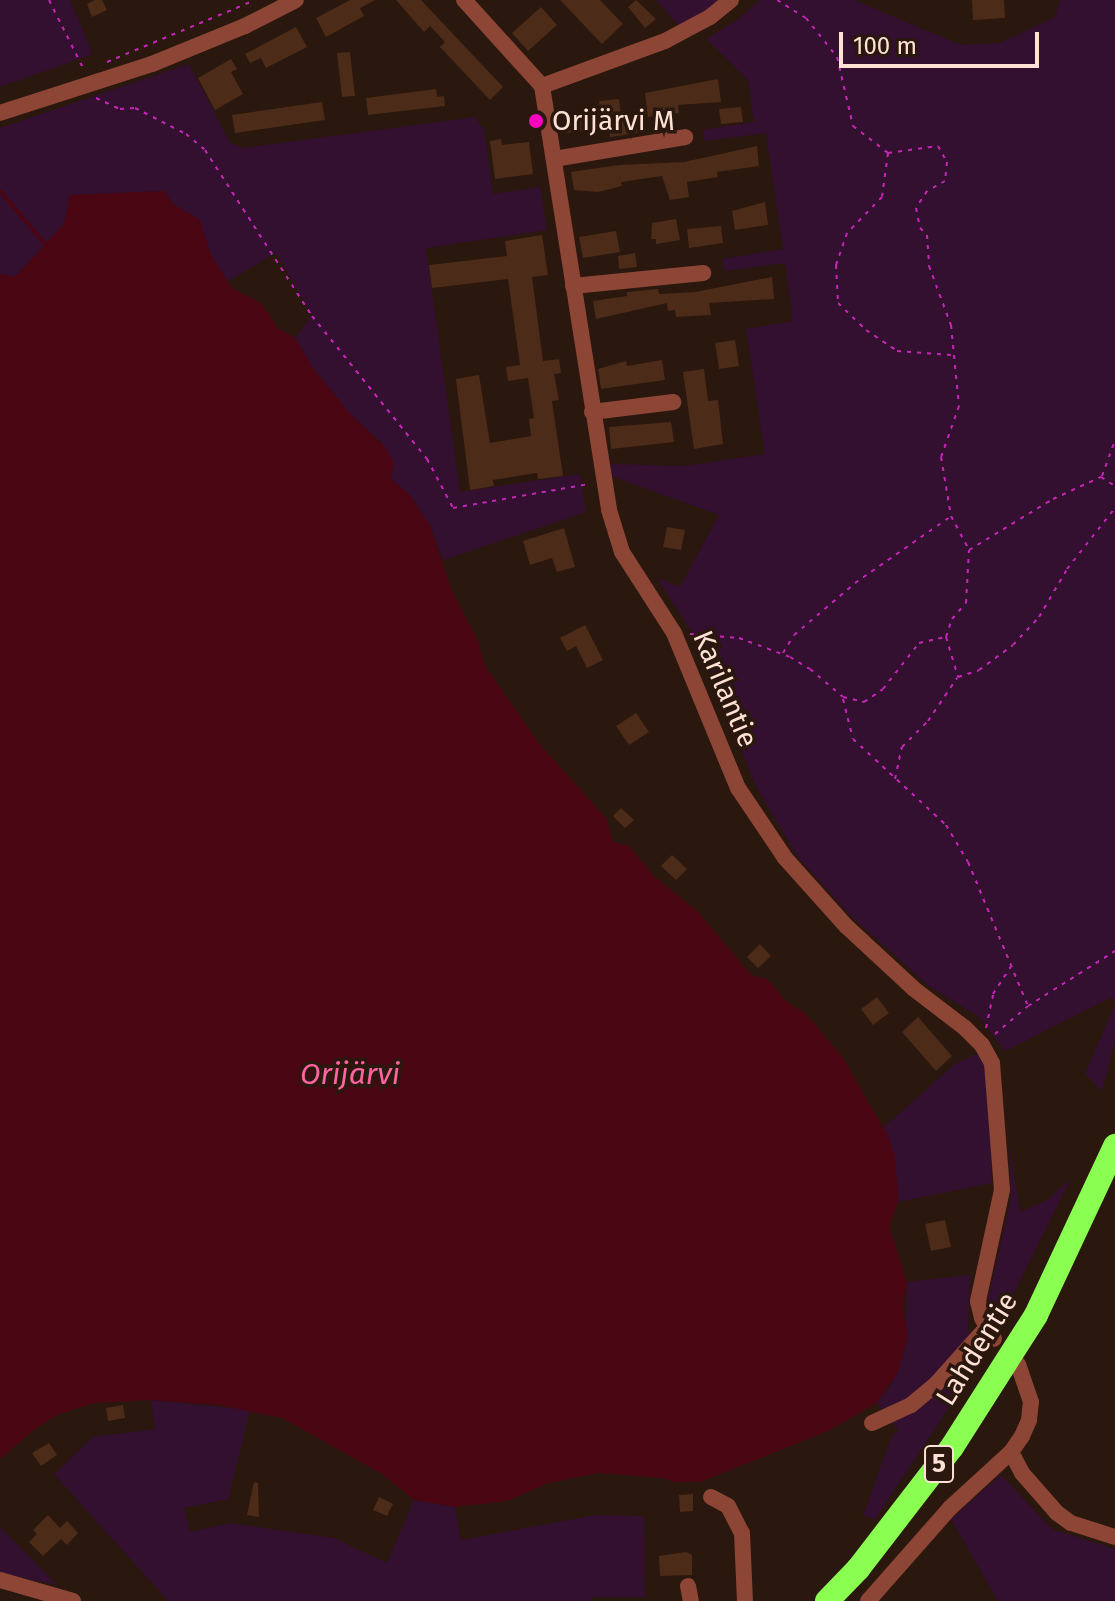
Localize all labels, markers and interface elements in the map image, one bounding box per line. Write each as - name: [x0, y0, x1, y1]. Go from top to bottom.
- scale bar: [843, 16, 1043, 66]
- text: 100 m: [853, 32, 917, 60]
- place label: Orijärvi M: [552, 104, 675, 138]
- marker: Orijärvi M: [527, 112, 545, 130]
- street label: Karilantie: [685, 626, 765, 752]
- water label: Orijärvi: [300, 1056, 400, 1092]
- street label: Lahdentie: [929, 1286, 1025, 1412]
- road number: 5: [923, 1442, 955, 1486]

